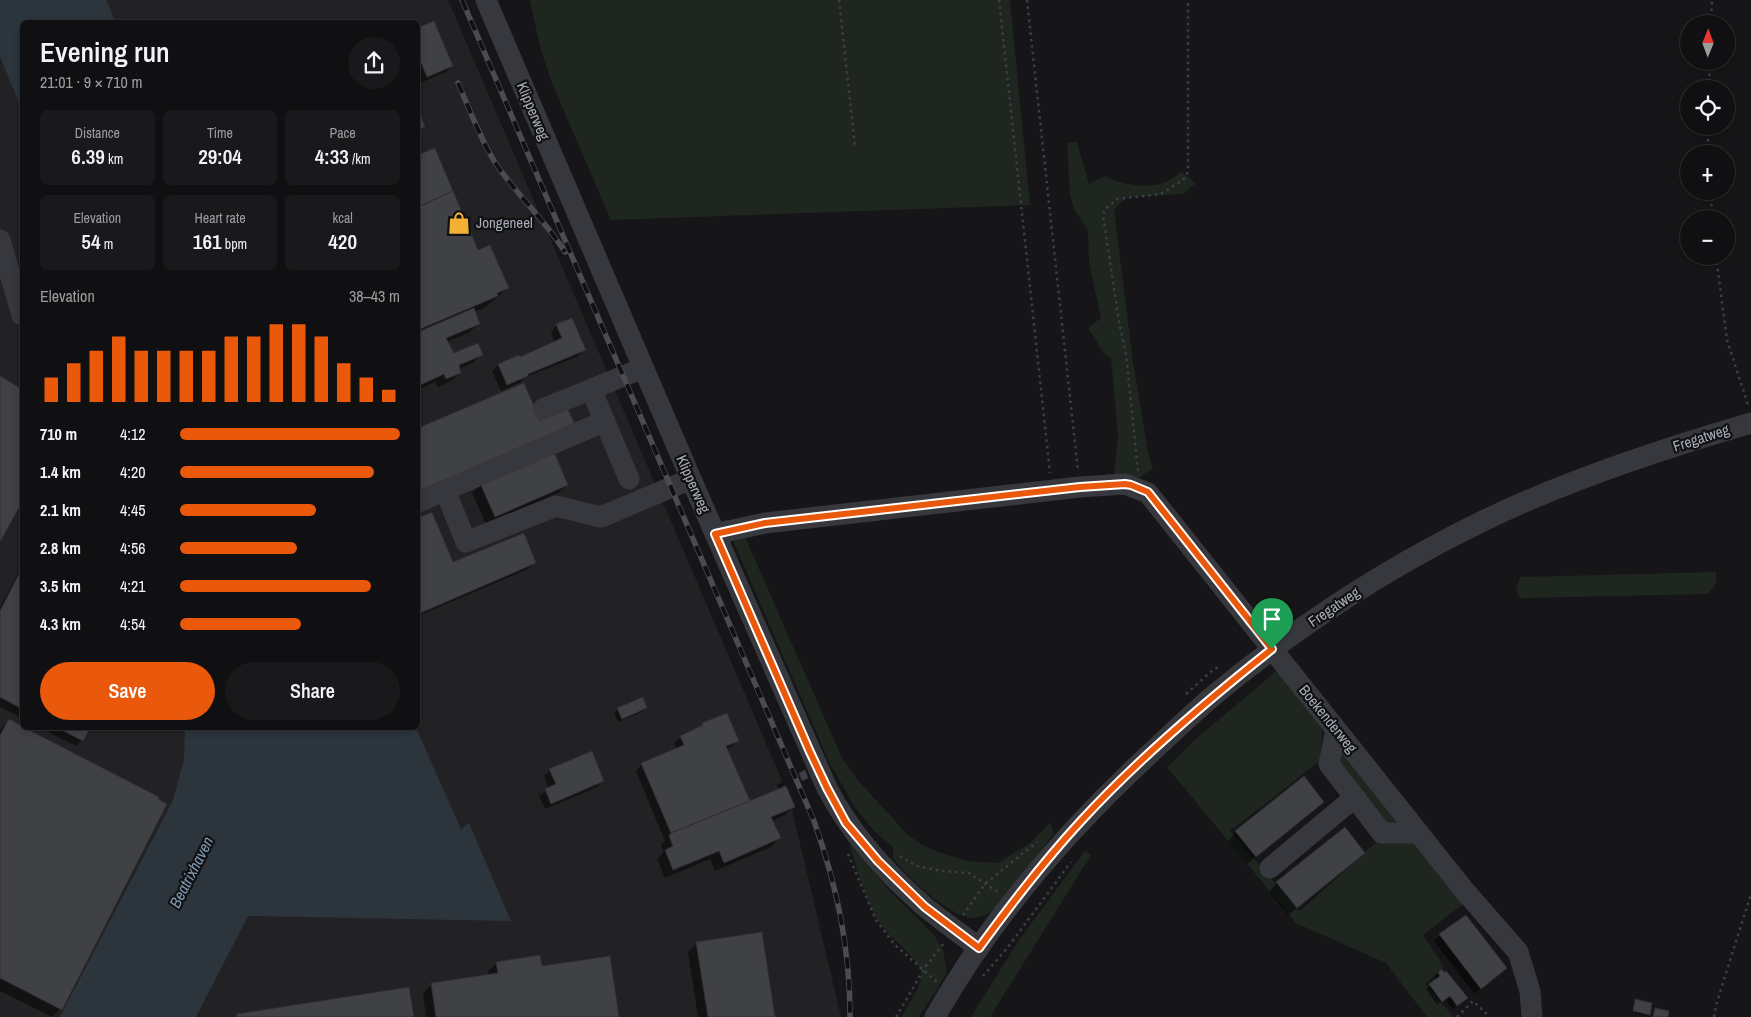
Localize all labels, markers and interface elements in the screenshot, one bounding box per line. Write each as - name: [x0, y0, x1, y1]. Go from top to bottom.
- north arrow: [1680, 15, 1735, 70]
- map controls: [1680, 15, 1735, 265]
- text: Evening run: [40, 33, 170, 71]
- button: share: [348, 37, 400, 89]
- text: 21:01 · 9 × 710 m: [40, 71, 143, 93]
- street label: Klipperweg: [512, 78, 555, 143]
- button: locate: [1680, 80, 1735, 135]
- text: Distance: [75, 124, 120, 142]
- text: Time: [207, 124, 233, 142]
- text: Pace: [330, 124, 356, 142]
- text: 6.39: [71, 142, 105, 171]
- text: 29:04: [198, 142, 242, 171]
- text: 4:33: [315, 142, 349, 171]
- button: +: [1680, 145, 1735, 200]
- text: km: [105, 150, 123, 168]
- text: /km: [349, 150, 371, 168]
- text: Elevation: [73, 209, 121, 227]
- text: Heart rate: [194, 209, 246, 227]
- text: kcal: [332, 209, 353, 227]
- shop icon: Jongeneel: [446, 210, 472, 236]
- button: −: [1680, 210, 1735, 265]
- place label: Jongeneel: [476, 212, 533, 233]
- text: 54: [81, 227, 101, 256]
- text: 161: [193, 227, 222, 256]
- text: 420: [328, 227, 357, 256]
- text: m: [101, 235, 113, 253]
- text: bpm: [222, 235, 247, 253]
- text: Elevation: [40, 285, 95, 307]
- text: 38–43 m: [349, 285, 400, 307]
- street label: Fregatweg: [1670, 419, 1732, 456]
- text: 710 m: [40, 423, 77, 445]
- text: 4:12: [120, 423, 146, 445]
- street label: Klipperweg: [671, 451, 716, 516]
- text: 1.4 km: [40, 461, 81, 483]
- text: 4:20: [120, 461, 146, 483]
- text: 2.1 km: [40, 499, 81, 521]
- text: 4:45: [120, 499, 146, 521]
- text: 2.8 km: [40, 537, 81, 559]
- text: 4:56: [120, 537, 146, 559]
- text: 3.5 km: [40, 575, 81, 597]
- text: 4:21: [120, 575, 146, 597]
- street label: Fregatweg: [1304, 582, 1364, 632]
- pin: [1251, 598, 1293, 649]
- icon: arrive: [1258, 605, 1286, 633]
- text: 4.3 km: [40, 613, 81, 635]
- text: 4:54: [120, 613, 146, 635]
- button: Save: [40, 662, 215, 720]
- button: Share: [225, 662, 400, 720]
- street label: Boekenderweg: [1294, 680, 1362, 757]
- water label: Beatrixhaven: [164, 833, 218, 911]

